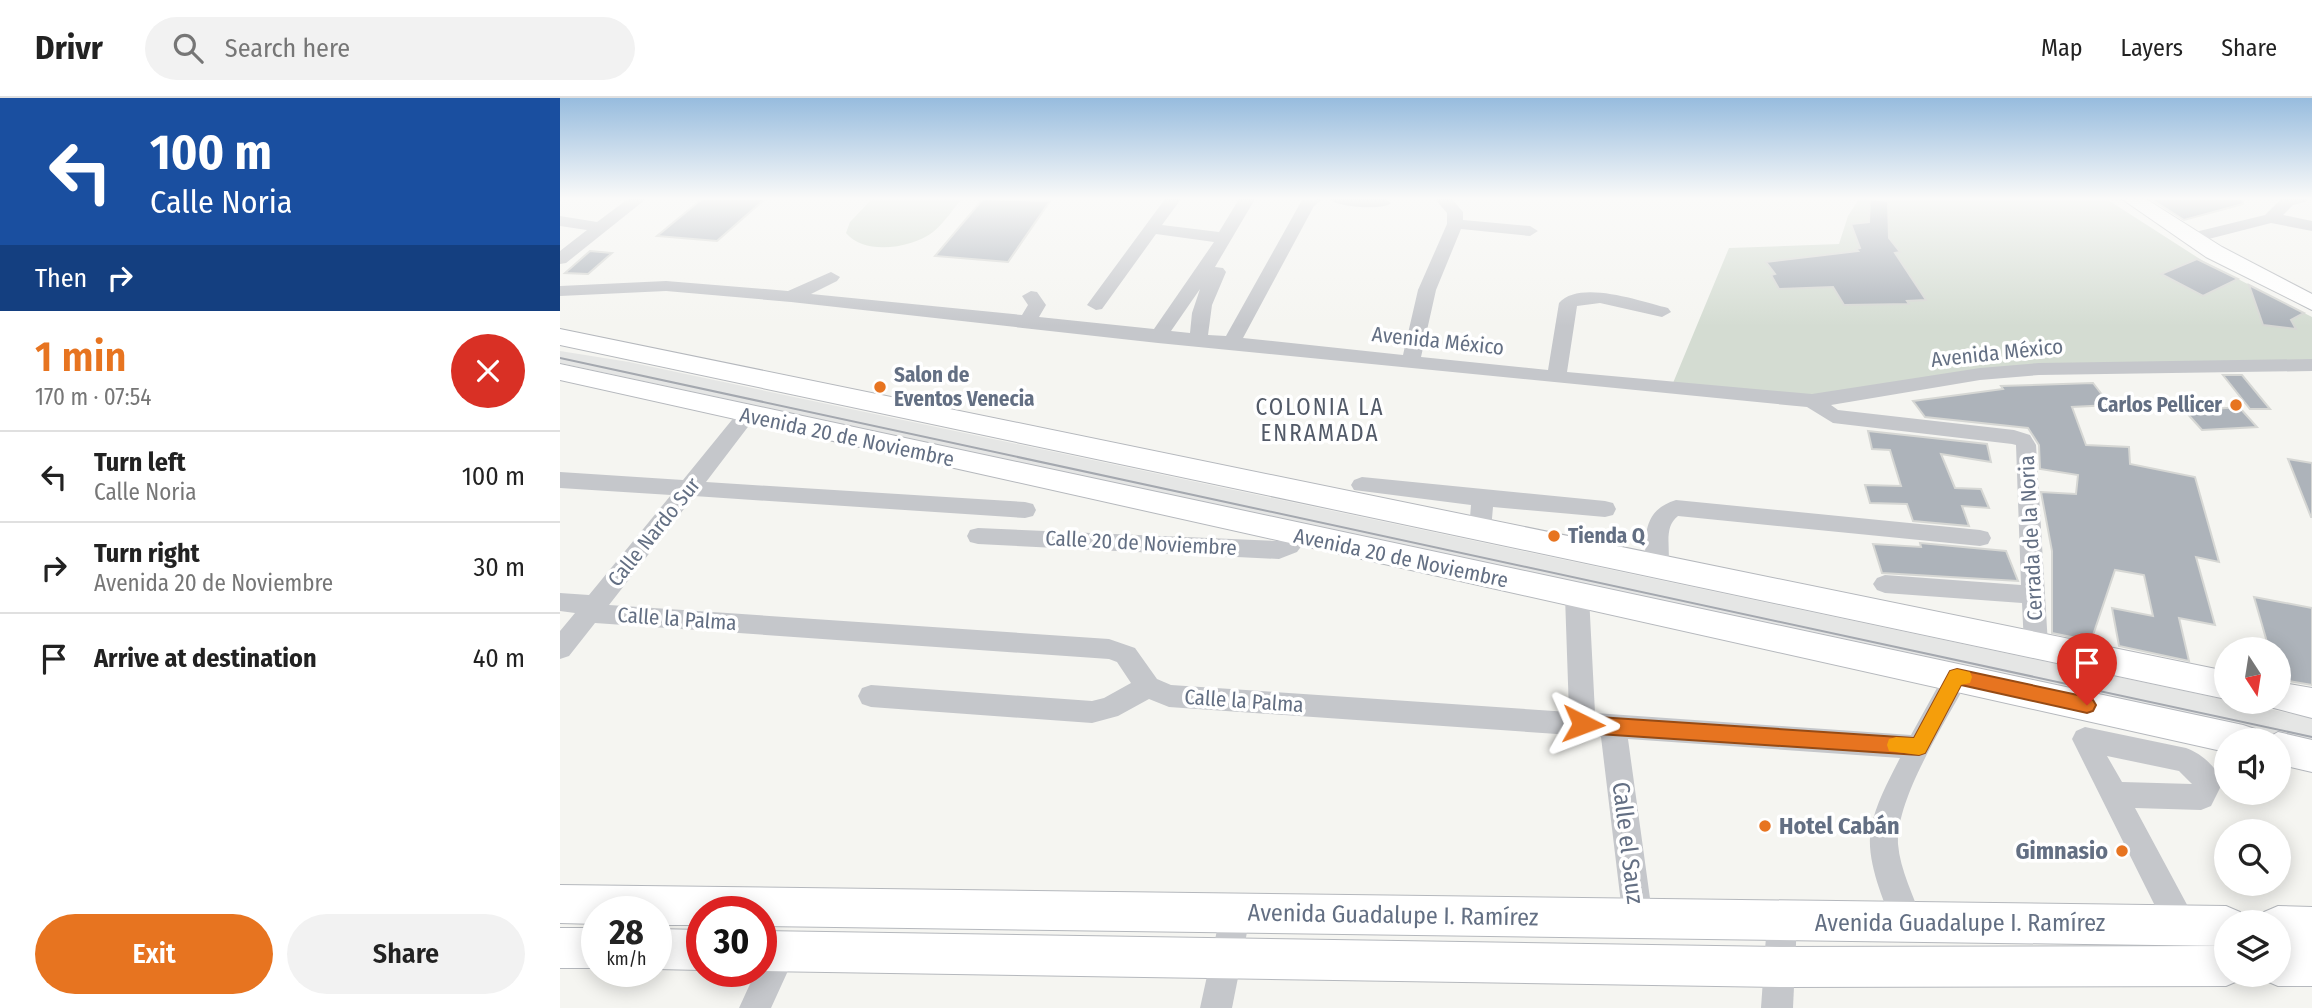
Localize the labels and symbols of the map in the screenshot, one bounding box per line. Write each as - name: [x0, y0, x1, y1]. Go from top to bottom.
- street label: Avenida México: [1371, 321, 1505, 361]
- street label: Avenida México: [1930, 333, 2064, 373]
- place label: Salon de Eventos Venecia: [894, 362, 1035, 412]
- marker: Salon de Eventos Venecia: [872, 379, 888, 395]
- place label: Carlos Pellicer: [2097, 392, 2222, 418]
- district label: COLONIA LA ENRAMADA: [1255, 393, 1385, 447]
- marker: Carlos Pellicer: [2228, 397, 2244, 413]
- street label: Avenida 20 de Noviembre: [737, 402, 957, 472]
- street label: Cerrada de la Noria: [2014, 455, 2048, 621]
- street label: Calle Nardo Sur: [602, 472, 706, 592]
- street label: Avenida 20 de Noviembre: [1291, 523, 1511, 593]
- place label: Tienda Q: [1568, 523, 1646, 549]
- street label: Calle 20 de Noviembre: [1045, 525, 1237, 561]
- marker: Tienda Q: [1546, 528, 1562, 544]
- street label: Calle la Palma: [617, 602, 737, 636]
- pin: [2057, 633, 2117, 705]
- north arrow: [2214, 637, 2291, 714]
- street label: Calle la Palma: [1184, 684, 1304, 718]
- position arrow: [1546, 687, 1620, 761]
- street label: Calle el Sauz: [1607, 780, 1649, 906]
- place label: Hotel Cabán: [1779, 812, 1900, 840]
- marker: Hotel Cabán: [1757, 818, 1773, 834]
- place label: Gimnasio: [2015, 837, 2108, 865]
- marker: Gimnasio: [2114, 843, 2130, 859]
- speed limit sign: 30: [686, 896, 777, 987]
- street label: Avenida Guadalupe I. Ramírez: [1247, 898, 1539, 932]
- street label: Avenida Guadalupe I. Ramírez: [1815, 909, 2105, 937]

